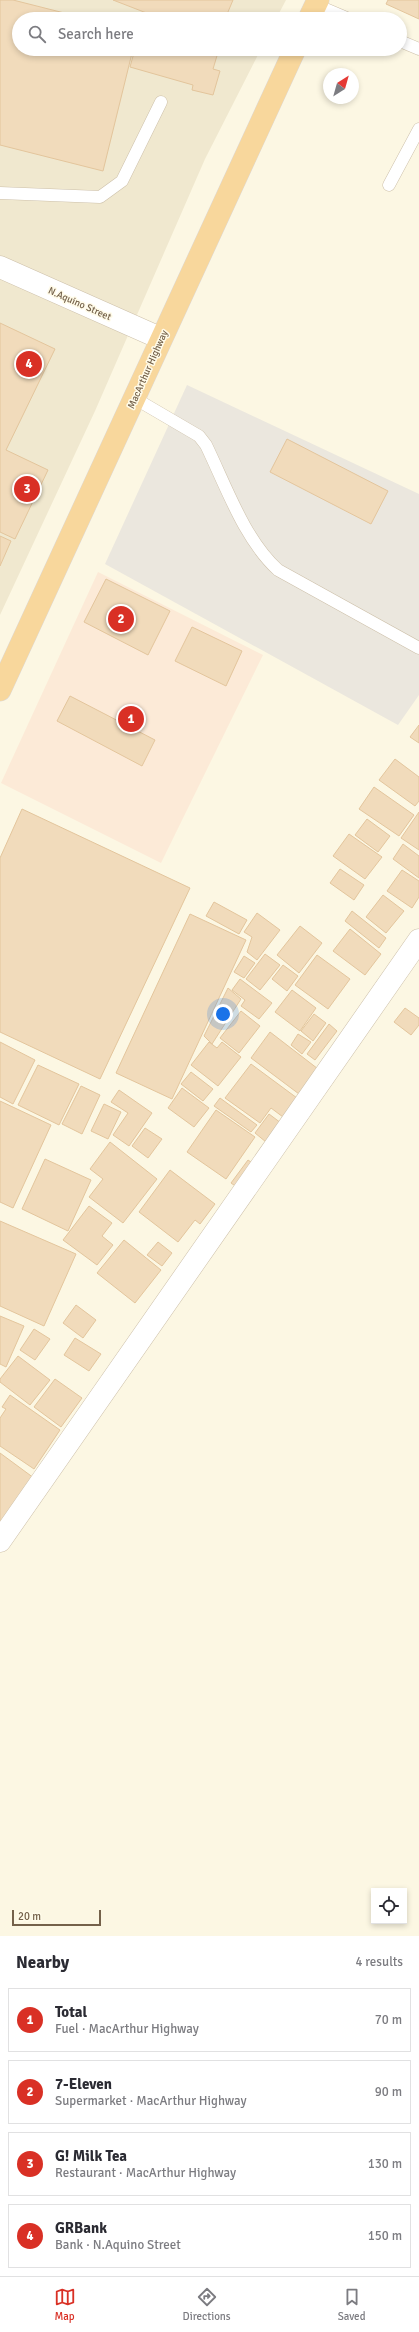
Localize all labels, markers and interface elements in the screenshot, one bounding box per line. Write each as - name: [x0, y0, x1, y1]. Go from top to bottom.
- search box: [12, 12, 407, 56]
- icon: search: [26, 23, 48, 45]
- text: Search here: [58, 25, 134, 43]
- north arrow: [323, 68, 359, 104]
- street label: N.Aquino Street: [46, 285, 113, 323]
- street label: MacArthur Highway: [125, 328, 171, 411]
- pin: 4: [16, 349, 42, 379]
- pin: 3: [14, 474, 40, 504]
- pin: 2: [108, 604, 134, 634]
- pin: 1: [118, 704, 144, 734]
- your location: [213, 1004, 233, 1024]
- map controls: [371, 1888, 407, 1924]
- button: locate: [371, 1888, 407, 1924]
- scale bar: [12, 1908, 101, 1927]
- text: 20 m: [18, 1910, 41, 1923]
- text: Nearby: [16, 1952, 69, 1973]
- text: 4 results: [355, 1954, 403, 1970]
- text: Total: [55, 2003, 87, 2021]
- text: 1: [26, 2012, 34, 2028]
- text: 70 m: [375, 2012, 402, 2028]
- text: Fuel · MacArthur Highway: [55, 2021, 199, 2037]
- text: 7-Eleven: [55, 2075, 112, 2093]
- text: 2: [26, 2084, 34, 2100]
- text: 90 m: [375, 2084, 402, 2100]
- text: Supermarket · MacArthur Highway: [55, 2093, 247, 2109]
- text: G! Milk Tea: [55, 2147, 127, 2165]
- text: 3: [26, 2156, 34, 2172]
- text: 130 m: [368, 2156, 402, 2172]
- text: Restaurant · MacArthur Highway: [55, 2165, 236, 2181]
- text: GRBank: [55, 2219, 107, 2237]
- text: 4: [26, 2228, 34, 2244]
- text: 150 m: [368, 2228, 402, 2244]
- text: Bank · N.Aquino Street: [55, 2237, 181, 2253]
- tab: Map: [54, 2286, 76, 2323]
- tab: Directions: [183, 2286, 231, 2323]
- tab: Saved: [338, 2286, 365, 2323]

